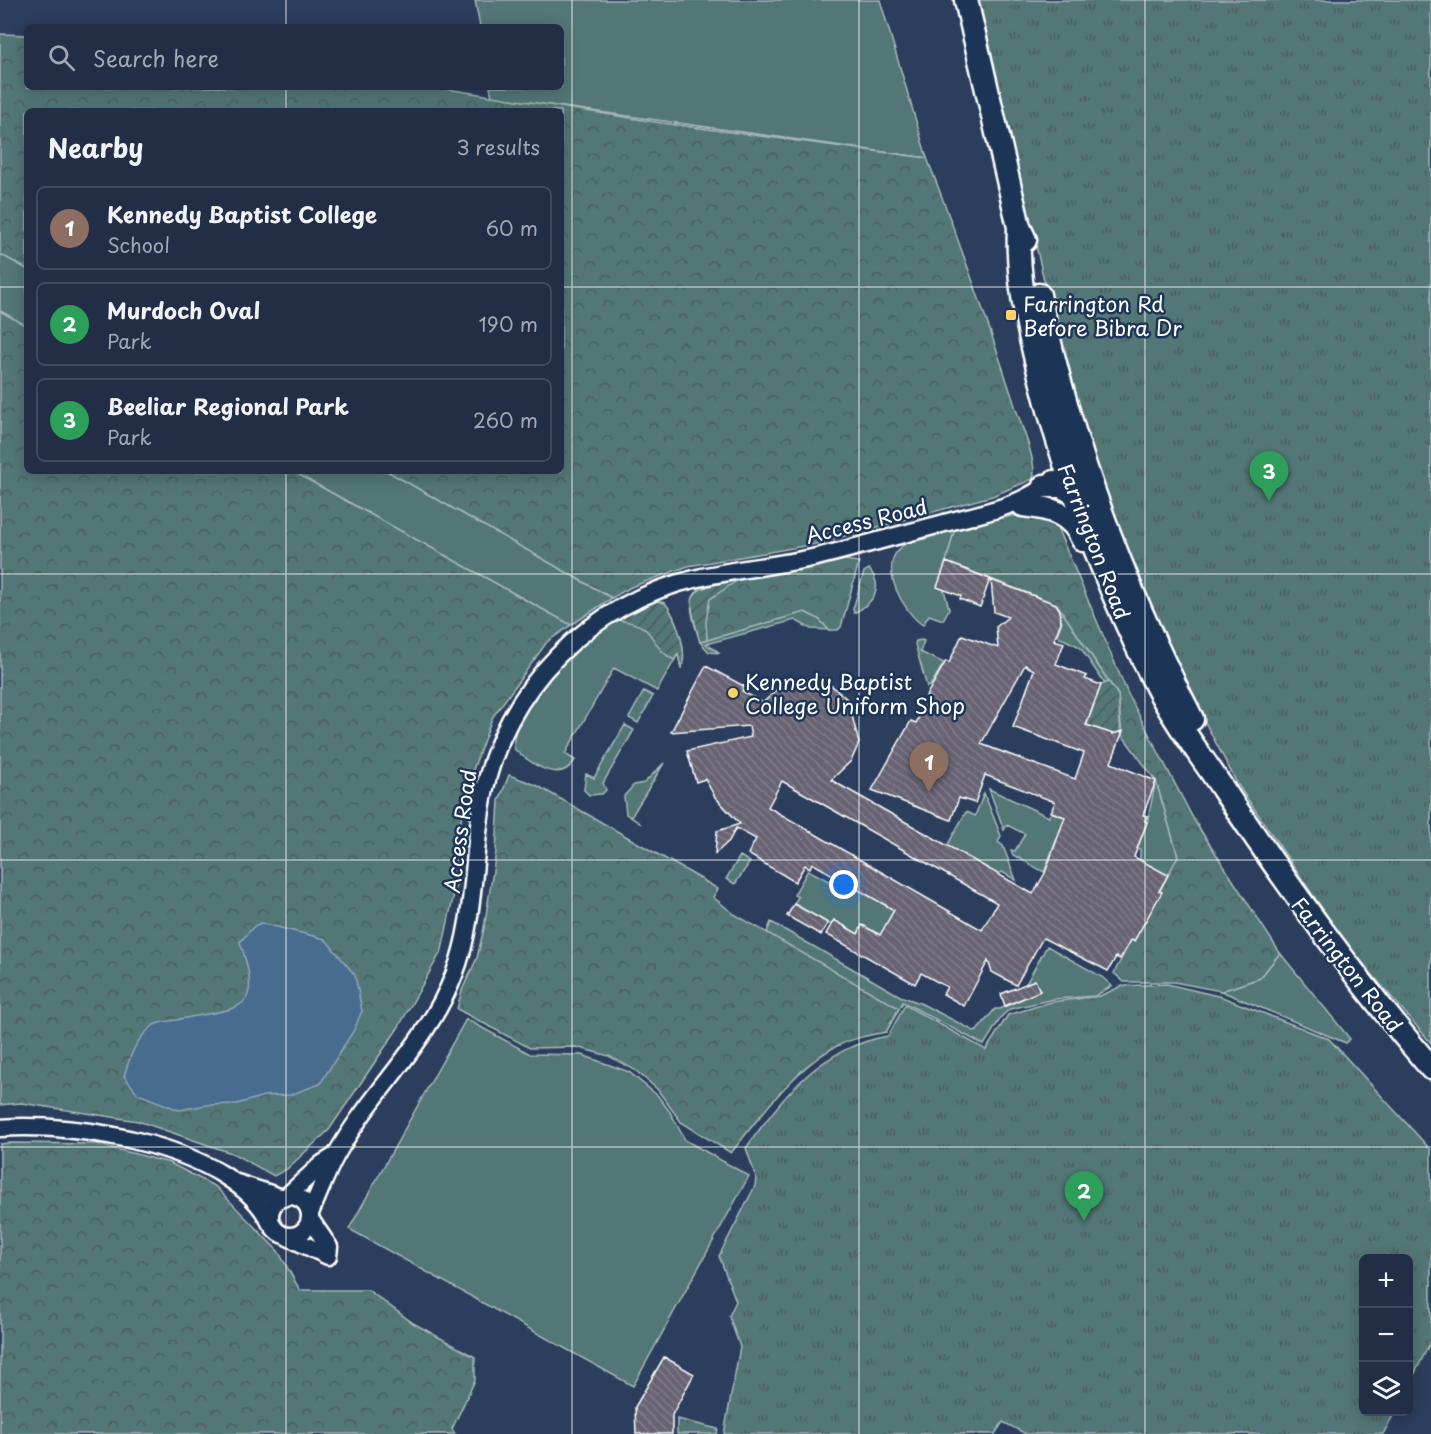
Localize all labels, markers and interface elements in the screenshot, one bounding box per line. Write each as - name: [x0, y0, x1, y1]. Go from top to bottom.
- search box: [24, 24, 564, 90]
- icon: search: [45, 41, 78, 74]
- text: Search here: [93, 41, 219, 74]
- text: Nearby: [48, 128, 143, 167]
- text: 3 results: [457, 132, 540, 162]
- text: Kennedy Baptist College: [107, 197, 377, 230]
- text: 1: [65, 213, 74, 243]
- text: 60 m: [486, 213, 538, 243]
- text: School: [107, 230, 170, 260]
- place label: Farrington Rd Before Bibra Dr: [1023, 287, 1182, 343]
- text: Murdoch Oval: [107, 293, 260, 326]
- marker: Farrington Rd Before Bibra Dr: [1004, 308, 1018, 322]
- text: 2: [62, 309, 77, 339]
- text: 190 m: [479, 309, 538, 339]
- text: Park: [107, 326, 152, 356]
- text: Beeliar Regional Park: [107, 389, 349, 422]
- text: 3: [63, 405, 76, 435]
- text: 260 m: [473, 405, 538, 435]
- text: Park: [107, 422, 152, 452]
- pin: 3: [1250, 452, 1288, 501]
- street label: Farrington Road: [1051, 458, 1139, 624]
- street label: Access Road: [802, 489, 930, 551]
- place label: Kennedy Baptist College Uniform Shop: [745, 665, 965, 721]
- marker: Kennedy Baptist College Uniform Shop: [726, 686, 740, 700]
- pin: 1: [910, 742, 948, 792]
- street label: Access Road: [434, 767, 484, 895]
- your location: [829, 870, 858, 899]
- street label: Farrington Road: [1285, 889, 1411, 1039]
- pin: 2: [1064, 1172, 1104, 1221]
- map controls: [1359, 1254, 1413, 1416]
- button: +: [1359, 1254, 1413, 1308]
- button: −: [1359, 1308, 1413, 1362]
- button: layers: [1359, 1362, 1413, 1416]

